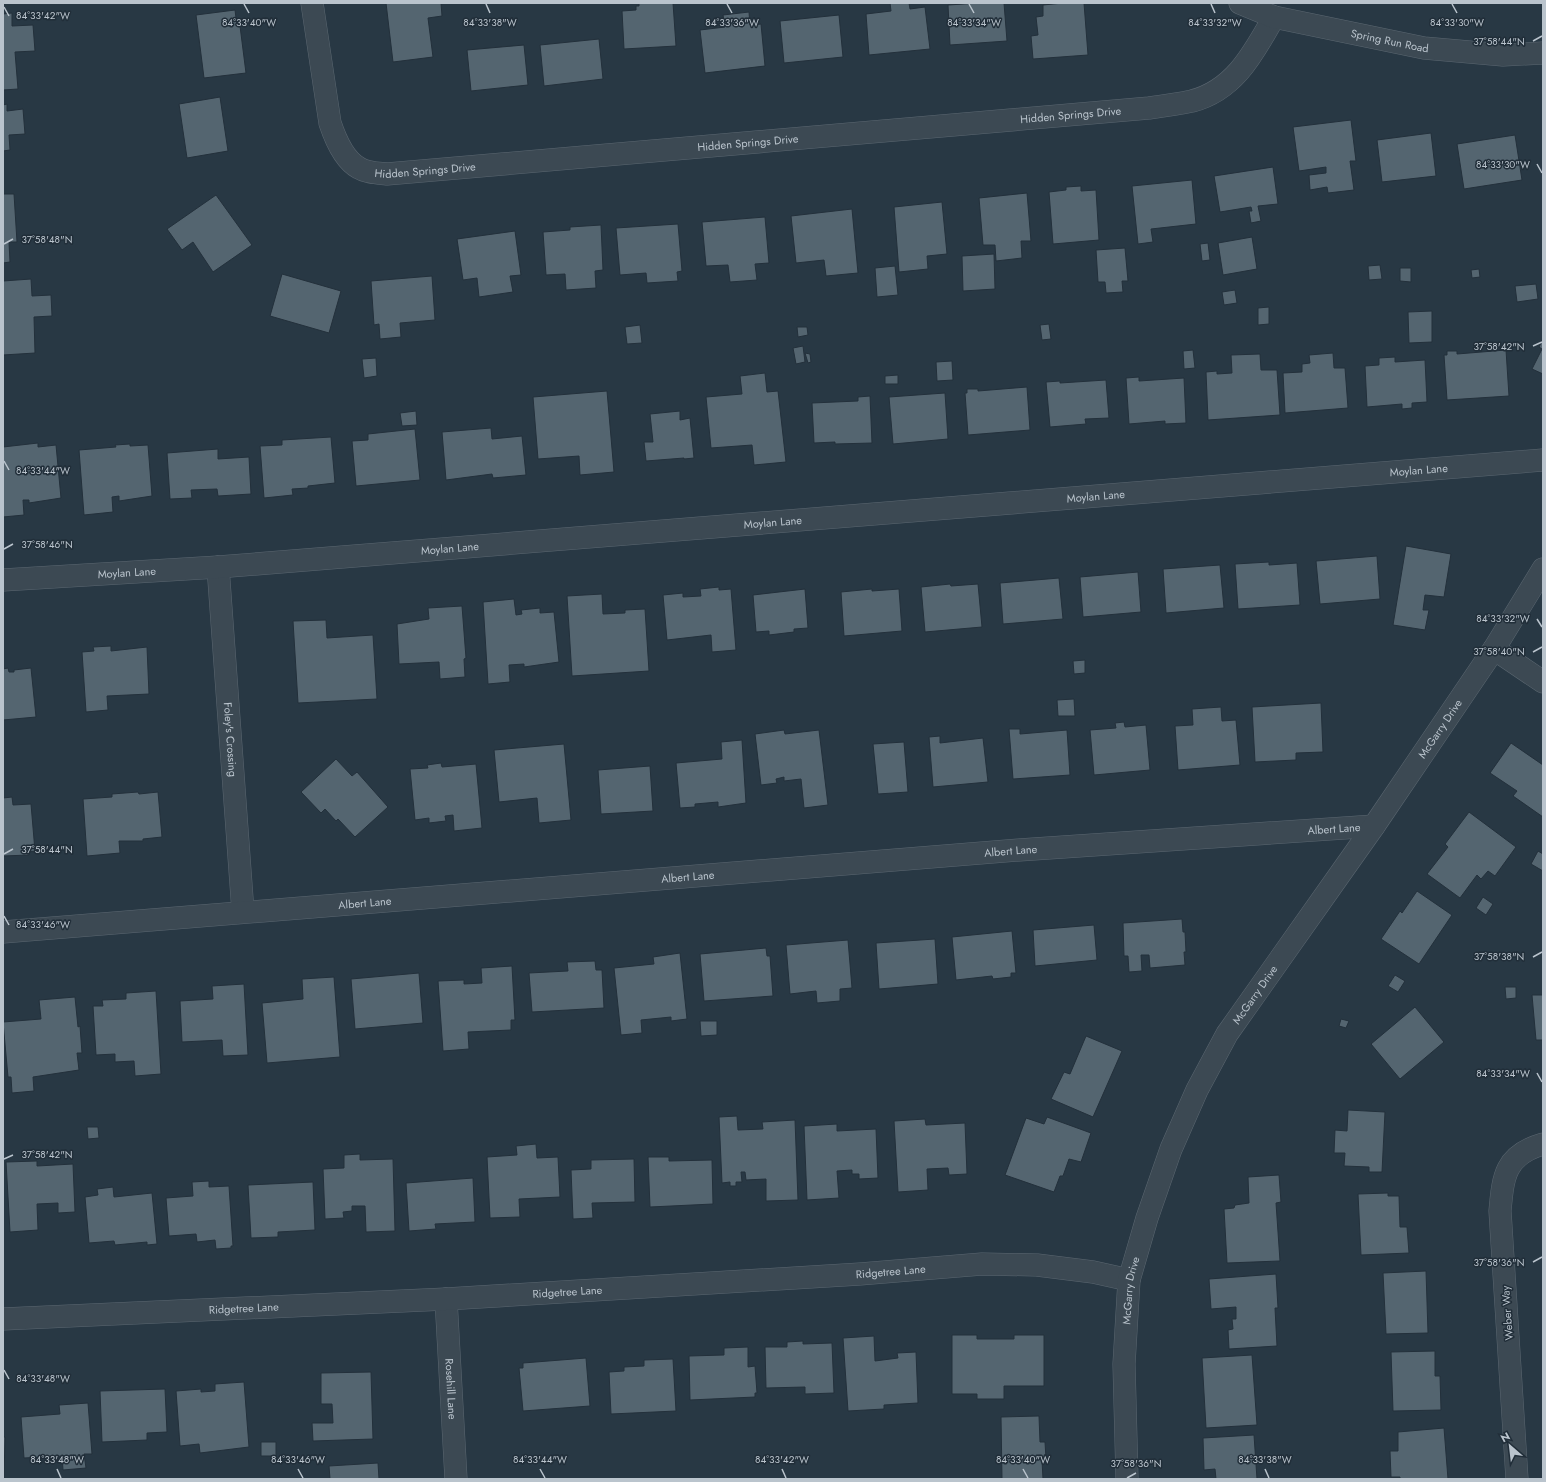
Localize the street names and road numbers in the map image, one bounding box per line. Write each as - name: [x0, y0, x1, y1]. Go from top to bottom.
- street label: Spring Run Road: [1349, 25, 1429, 56]
- street label: Hidden Springs Drive: [1019, 102, 1122, 127]
- street label: Hidden Springs Drive: [697, 130, 799, 155]
- street label: Hidden Springs Drive: [374, 158, 476, 182]
- street label: Moylan Lane: [1389, 460, 1449, 480]
- street label: Moylan Lane: [1066, 486, 1126, 506]
- street label: Moylan Lane: [743, 512, 803, 533]
- street label: Moylan Lane: [420, 538, 480, 559]
- street label: Moylan Lane: [97, 563, 157, 582]
- street label: McGarry Drive: [1414, 696, 1466, 762]
- street label: Foley's Crossing: [220, 702, 241, 777]
- street label: Albert Lane: [1307, 819, 1361, 838]
- street label: Albert Lane: [984, 841, 1038, 861]
- street label: Albert Lane: [661, 867, 715, 887]
- street label: Albert Lane: [338, 893, 392, 913]
- street label: McGarry Drive: [1228, 962, 1281, 1027]
- street label: McGarry Drive: [1118, 1254, 1143, 1325]
- street label: Ridgetree Lane: [855, 1261, 927, 1282]
- street label: Ridgetree Lane: [532, 1282, 603, 1302]
- street label: Weber Way: [1497, 1285, 1517, 1341]
- street label: Ridgetree Lane: [208, 1299, 279, 1318]
- street label: Rosehill Lane: [441, 1358, 461, 1420]

